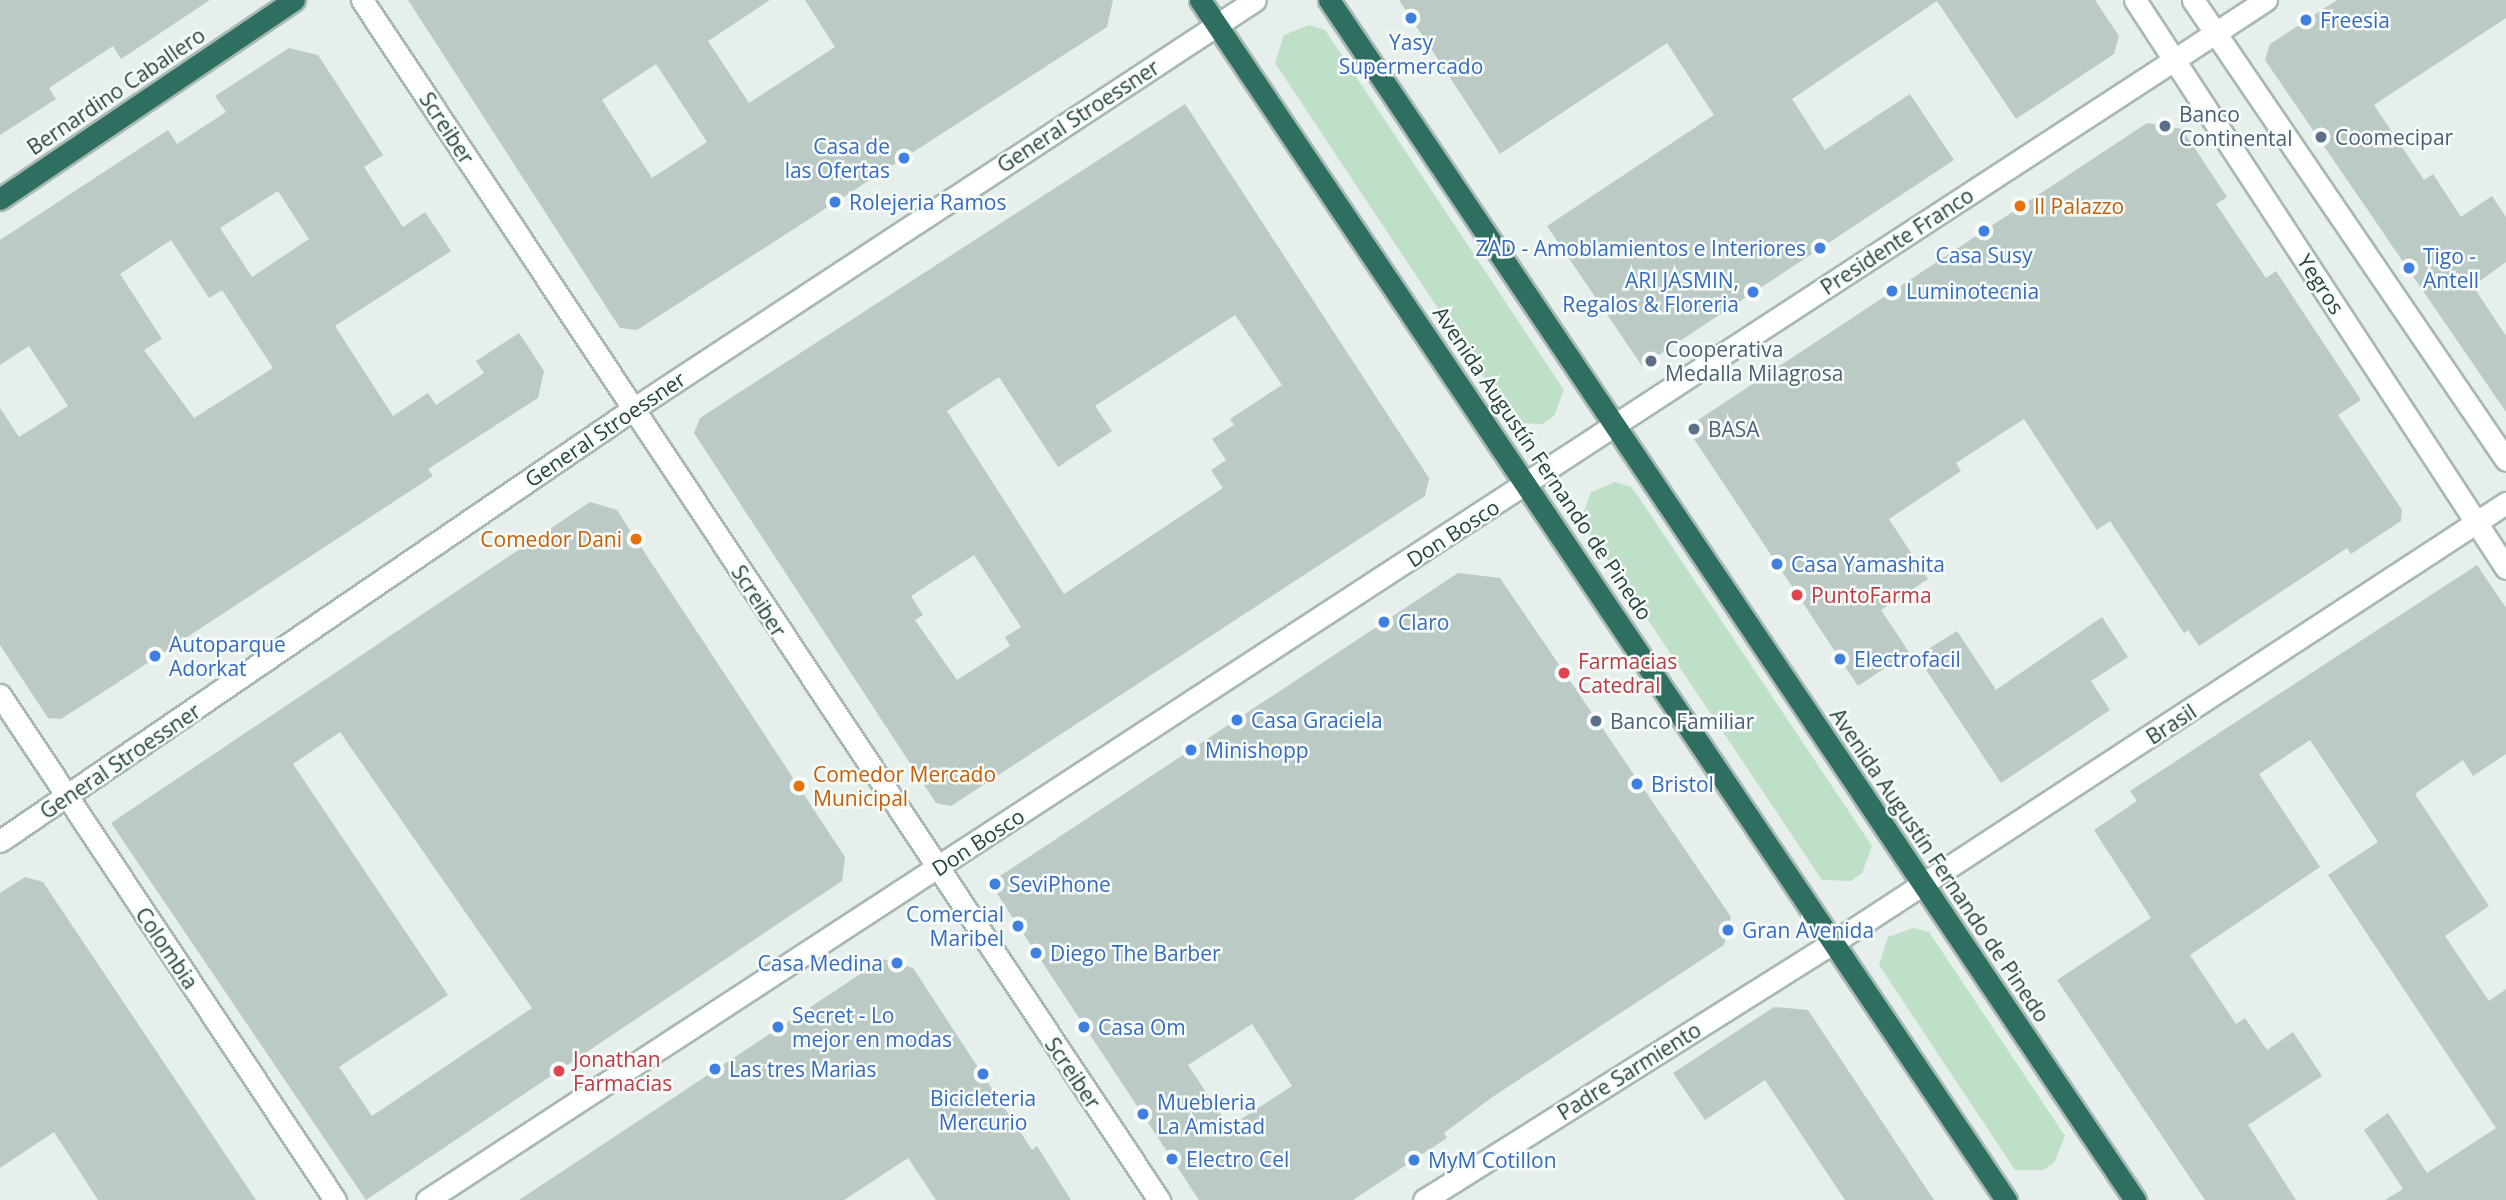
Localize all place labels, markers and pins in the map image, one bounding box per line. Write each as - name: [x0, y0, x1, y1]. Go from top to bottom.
- place label: Freesia: [2320, 7, 2390, 33]
- marker: Yasy Supermercado: [1403, 10, 1419, 26]
- marker: Freesia: [2298, 12, 2314, 28]
- place label: Yasy Supermercado: [1339, 29, 1483, 79]
- place label: Banco Continental: [2179, 101, 2293, 151]
- marker: Banco Continental: [2157, 118, 2173, 134]
- place label: Coomecipar: [2335, 124, 2453, 150]
- marker: Coomecipar: [2313, 129, 2329, 145]
- place label: Casa de las Ofertas: [785, 133, 890, 183]
- marker: Casa de las Ofertas: [896, 150, 912, 166]
- place label: Rolejeria Ramos: [849, 189, 1006, 215]
- place label: Il Palazzo: [2034, 193, 2124, 219]
- marker: Rolejeria Ramos: [827, 194, 843, 210]
- marker: Il Palazzo: [2012, 198, 2028, 214]
- marker: Casa Susy: [1976, 223, 1992, 239]
- place label: ZAD - Amoblamientos e Interiores: [1475, 235, 1806, 261]
- marker: ZAD - Amoblamientos e Interiores: [1812, 240, 1828, 256]
- place label: Casa Susy: [1936, 242, 2032, 268]
- place label: Tigo - Antell: [2423, 243, 2479, 293]
- marker: Tigo - Antell: [2401, 260, 2417, 276]
- place label: ARI JASMIN, Regalos & Floreria: [1562, 267, 1739, 317]
- place label: Luminotecnia: [1906, 278, 2039, 304]
- marker: Luminotecnia: [1884, 283, 1900, 299]
- marker: ARI JASMIN, Regalos & Floreria: [1745, 284, 1761, 300]
- place label: Cooperativa Medalla Milagrosa: [1665, 336, 1843, 386]
- marker: Cooperativa Medalla Milagrosa: [1643, 353, 1659, 369]
- place label: BASA: [1708, 416, 1760, 442]
- marker: BASA: [1686, 421, 1702, 437]
- place label: Comedor Dani: [480, 526, 622, 552]
- marker: Comedor Dani: [628, 531, 644, 547]
- place label: Casa Yamashita: [1791, 551, 1945, 577]
- marker: Casa Yamashita: [1769, 556, 1785, 572]
- place label: PuntoFarma: [1811, 582, 1932, 608]
- marker: PuntoFarma: [1789, 587, 1805, 603]
- place label: Claro: [1398, 609, 1449, 635]
- marker: Claro: [1376, 614, 1392, 630]
- place label: Autoparque Adorkat: [169, 631, 286, 681]
- place label: Electrofacil: [1854, 646, 1961, 672]
- marker: Autoparque Adorkat: [147, 648, 163, 664]
- place label: Farmacias Catedral: [1578, 648, 1677, 698]
- marker: Electrofacil: [1832, 651, 1848, 667]
- marker: Farmacias Catedral: [1556, 665, 1572, 681]
- place label: Casa Graciela: [1251, 707, 1383, 733]
- place label: Banco Familiar: [1610, 708, 1754, 734]
- marker: Casa Graciela: [1229, 712, 1245, 728]
- marker: Banco Familiar: [1588, 713, 1604, 729]
- place label: Minishopp: [1205, 737, 1309, 763]
- marker: Minishopp: [1183, 742, 1199, 758]
- place label: Comedor Mercado Municipal: [813, 761, 996, 811]
- place label: Bristol: [1651, 771, 1714, 797]
- marker: Bristol: [1629, 776, 1645, 792]
- marker: Comedor Mercado Municipal: [791, 778, 807, 794]
- place label: SeviPhone: [1009, 871, 1111, 897]
- marker: SeviPhone: [987, 876, 1003, 892]
- place label: Comercial Maribel: [906, 901, 1004, 951]
- place label: Gran Avenida: [1742, 917, 1874, 943]
- marker: Comercial Maribel: [1010, 918, 1026, 934]
- marker: Gran Avenida: [1720, 922, 1736, 938]
- place label: Diego The Barber: [1050, 940, 1221, 966]
- marker: Diego The Barber: [1028, 945, 1044, 961]
- place label: Casa Medina: [758, 950, 883, 976]
- marker: Casa Medina: [889, 955, 905, 971]
- place label: Secret - Lo mejor en modas: [792, 1002, 952, 1052]
- place label: Casa Om: [1098, 1014, 1186, 1040]
- marker: Secret - Lo mejor en modas: [770, 1019, 786, 1035]
- marker: Casa Om: [1076, 1019, 1092, 1035]
- place label: Jonathan Farmacias: [573, 1046, 672, 1096]
- place label: Las tres Marias: [729, 1056, 877, 1082]
- marker: Las tres Marias: [707, 1061, 723, 1077]
- marker: Jonathan Farmacias: [551, 1063, 567, 1079]
- marker: Bicicleteria Mercurio: [975, 1066, 991, 1082]
- place label: Bicicleteria Mercurio: [930, 1085, 1036, 1135]
- place label: Muebleria La Amistad: [1157, 1089, 1265, 1139]
- marker: Muebleria La Amistad: [1135, 1106, 1151, 1122]
- place label: Electro Cel: [1186, 1146, 1289, 1172]
- place label: MyM Cotillon: [1428, 1147, 1557, 1173]
- marker: Electro Cel: [1164, 1151, 1180, 1167]
- marker: MyM Cotillon: [1406, 1152, 1422, 1168]

